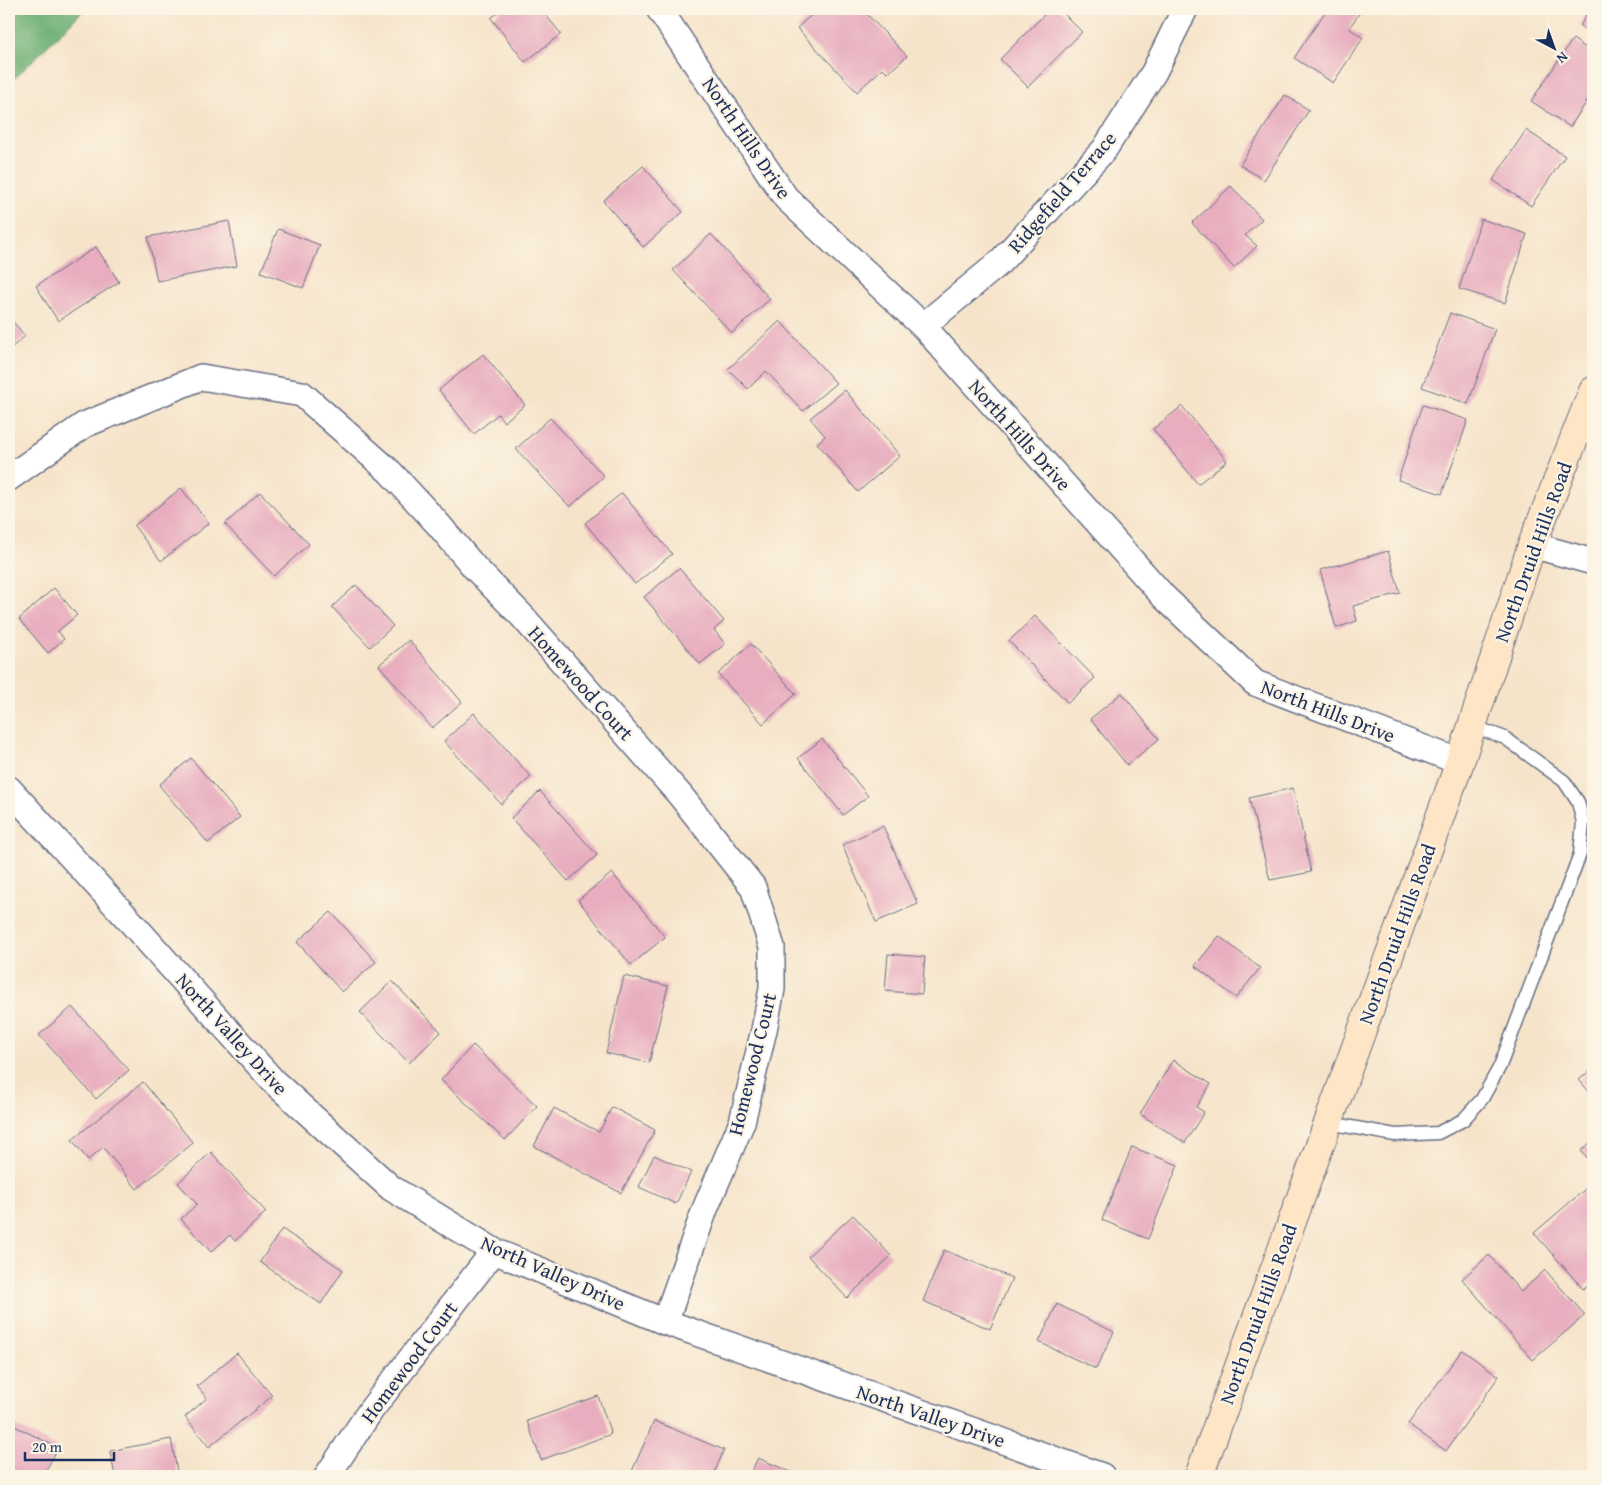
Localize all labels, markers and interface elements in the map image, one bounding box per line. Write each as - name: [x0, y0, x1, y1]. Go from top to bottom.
- north arrow: [1530, 22, 1580, 72]
- text: N: [1552, 47, 1573, 69]
- street label: North Hills Drive: [696, 71, 799, 205]
- street label: Ridgefield Terrace: [1000, 124, 1123, 259]
- street label: North Hills Drive: [962, 372, 1079, 497]
- street label: North Druid Hills Road: [1486, 457, 1579, 646]
- street label: Homewood Court: [522, 619, 641, 747]
- street label: North Hills Drive: [1257, 672, 1399, 749]
- street label: North Druid Hills Road: [1350, 839, 1443, 1028]
- street label: North Valley Drive: [170, 966, 295, 1101]
- street label: Homewood Court: [720, 990, 783, 1138]
- street label: North Druid Hills Road: [1211, 1219, 1304, 1408]
- street label: North Valley Drive: [476, 1228, 630, 1317]
- street label: Homewood Court: [353, 1295, 464, 1429]
- street label: North Valley Drive: [853, 1377, 1009, 1455]
- scale bar: [25, 1430, 114, 1462]
- text: 20 m: [32, 1436, 63, 1457]

